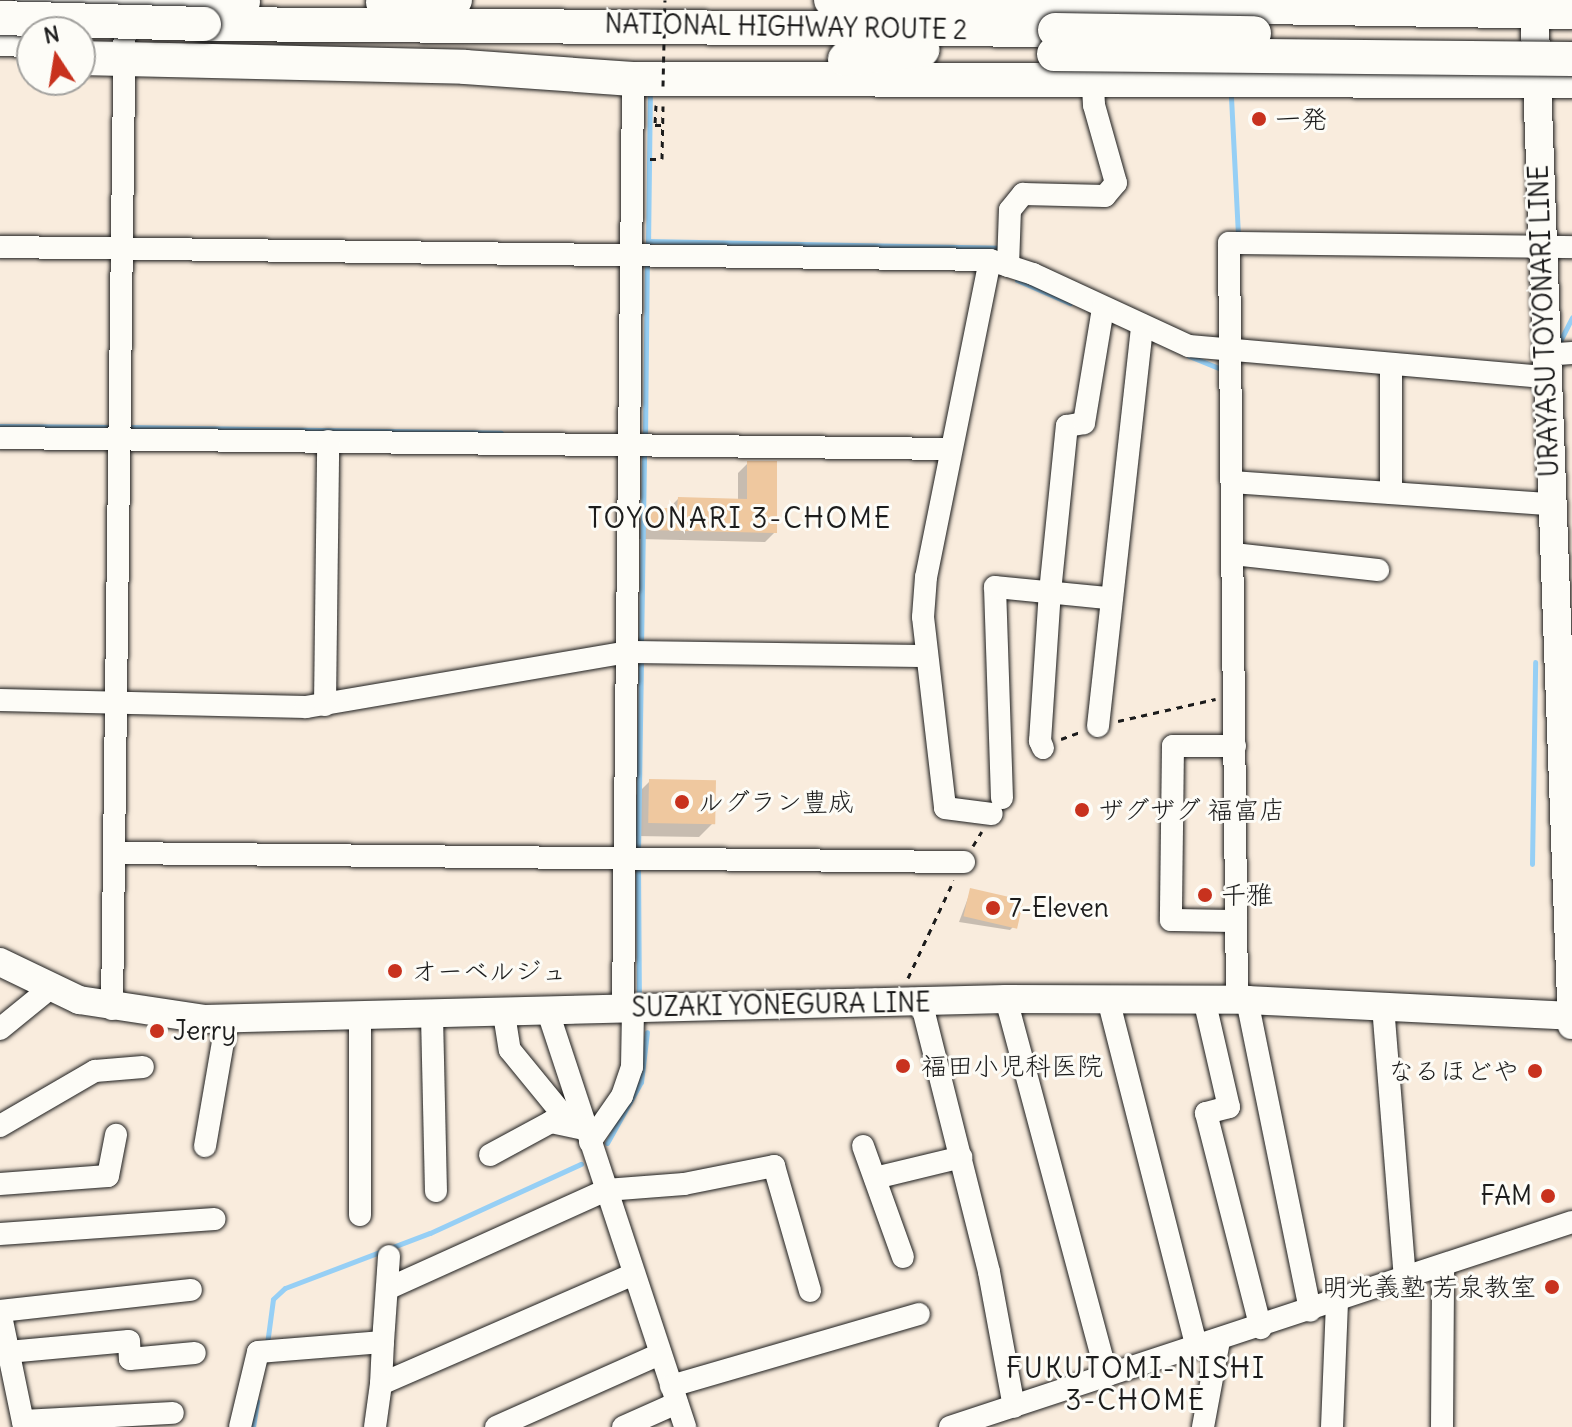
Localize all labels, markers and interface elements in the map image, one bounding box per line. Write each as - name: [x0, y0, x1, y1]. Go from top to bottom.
- street label: NATIONAL HIGHWAY ROUTE 2: [604, 8, 968, 46]
- north arrow: [16, 16, 96, 96]
- text: N: [41, 19, 62, 50]
- place label: 一発: [1275, 103, 1327, 135]
- marker: 一発: [1250, 110, 1268, 128]
- street label: URAYASU TOYONARI LINE: [1523, 164, 1565, 478]
- district label: TOYONARI 3-CHOME: [588, 501, 892, 535]
- place label: ルグラン豊成: [698, 786, 854, 818]
- marker: ルグラン豊成: [673, 793, 691, 811]
- place label: ザグザグ 福富店: [1098, 794, 1286, 826]
- marker: ザグザグ 福富店: [1073, 801, 1091, 819]
- place label: 千雅: [1221, 879, 1273, 911]
- marker: 千雅: [1196, 886, 1214, 904]
- place label: 7-Eleven: [1009, 892, 1109, 924]
- marker: 7-Eleven: [984, 899, 1002, 917]
- place label: オーベルジュ: [411, 955, 567, 987]
- marker: オーベルジュ: [386, 962, 404, 980]
- street label: SUZAKI YONEGURA LINE: [631, 987, 931, 1023]
- place label: Jerry: [173, 1015, 236, 1047]
- marker: Jerry: [148, 1022, 166, 1040]
- place label: 福田小児科医院: [921, 1050, 1103, 1082]
- marker: 福田小児科医院: [892, 1055, 914, 1077]
- place label: なるほどや: [1389, 1055, 1519, 1087]
- marker: なるほどや: [1526, 1062, 1544, 1080]
- place label: FAM: [1481, 1180, 1532, 1212]
- marker: FAM: [1539, 1187, 1557, 1205]
- place label: 明光義塾 芳泉教室: [1322, 1271, 1536, 1303]
- marker: 明光義塾 芳泉教室: [1543, 1278, 1561, 1296]
- district label: FUKUTOMI-NISHI 3-CHOME: [1006, 1351, 1266, 1417]

